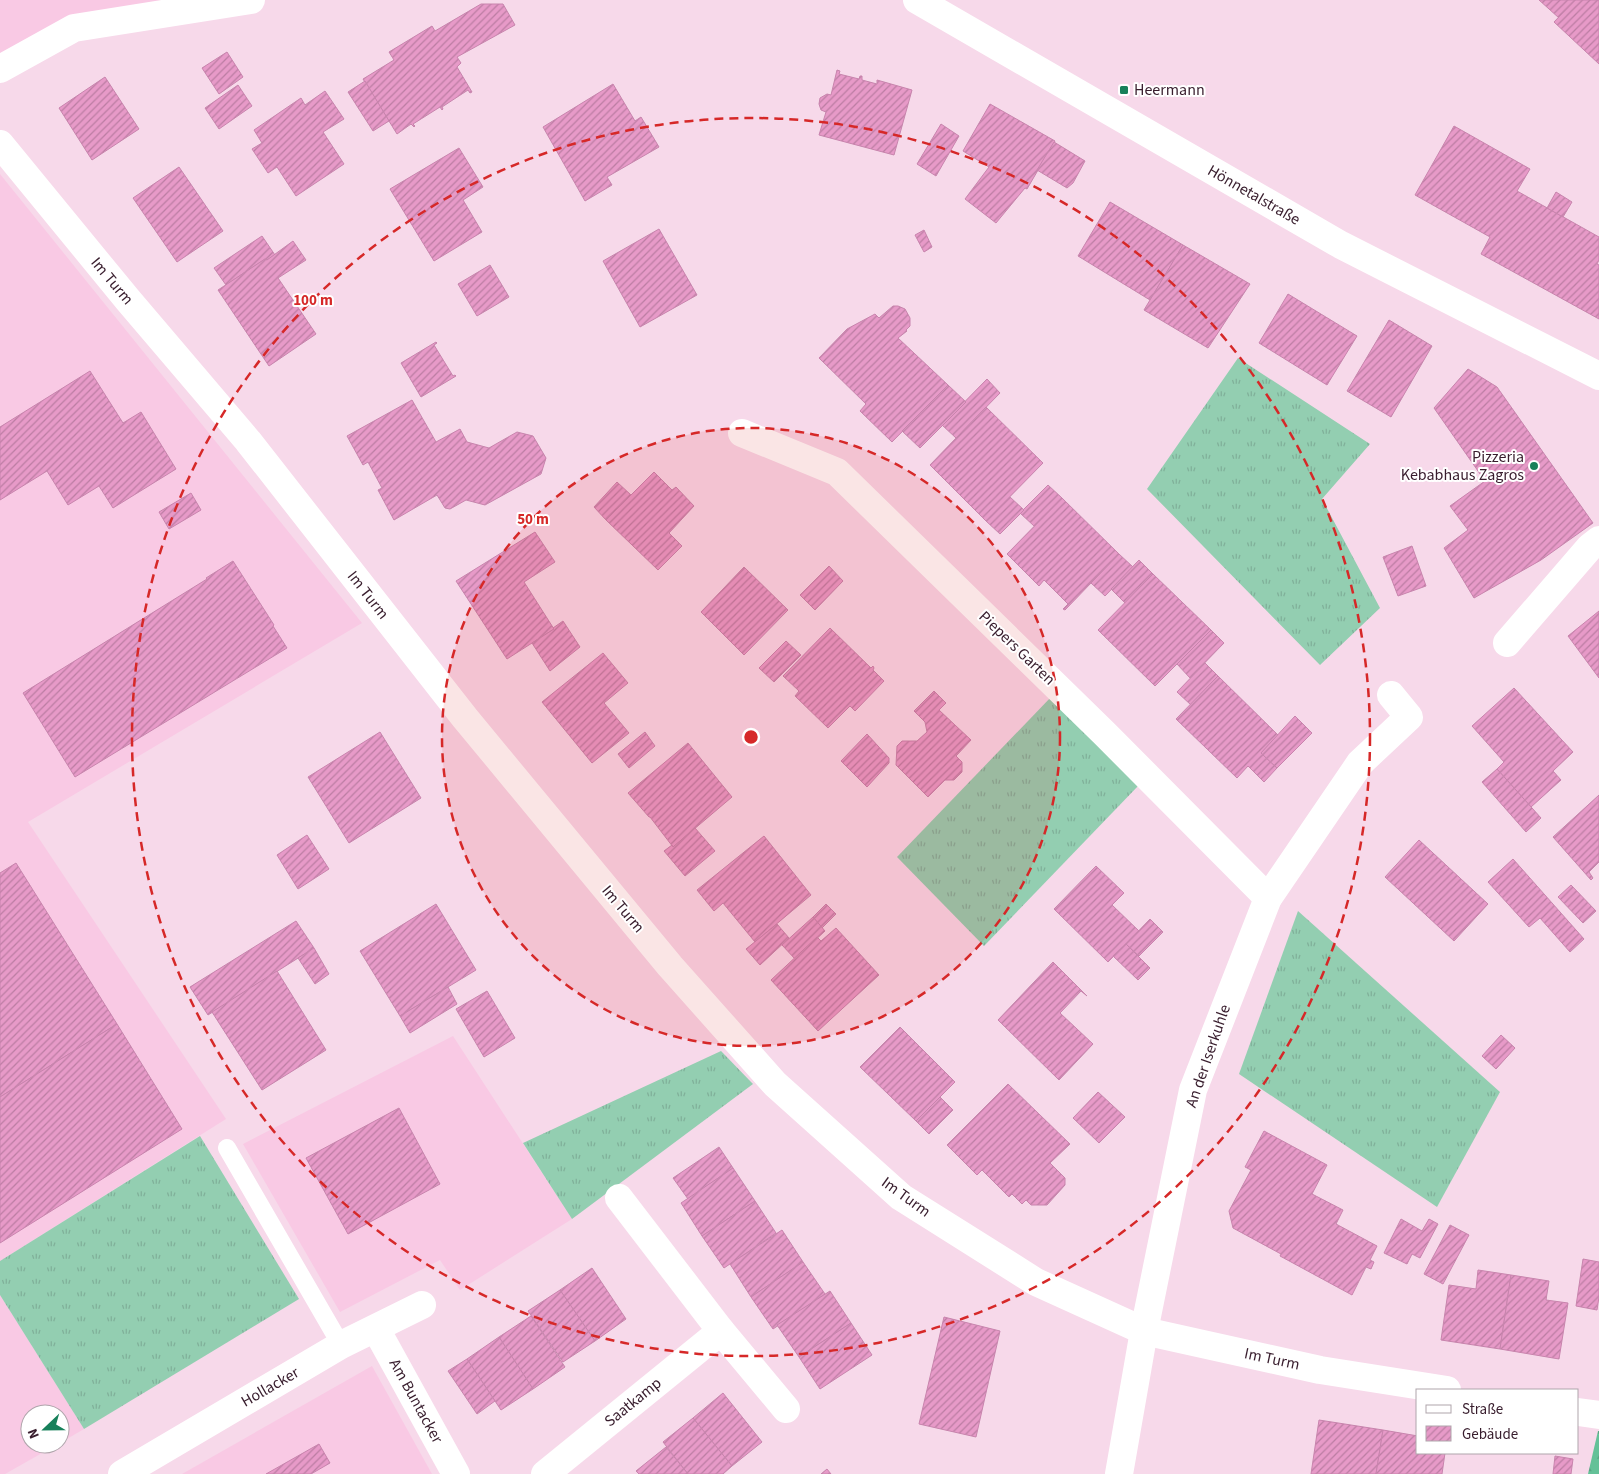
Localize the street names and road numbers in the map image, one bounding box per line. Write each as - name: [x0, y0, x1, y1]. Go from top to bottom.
- street label: Hönnetalstraße: [1204, 160, 1304, 231]
- street label: Im Turm: [86, 252, 138, 310]
- street label: Im Turm: [342, 566, 394, 624]
- street label: Piepers Garten: [974, 606, 1060, 690]
- street label: Im Turm: [597, 880, 649, 938]
- street label: An der Iserkuhle: [1180, 1001, 1236, 1111]
- street label: Im Turm: [877, 1172, 935, 1222]
- street label: Im Turm: [1242, 1342, 1302, 1376]
- street label: Am Buntacker: [384, 1355, 449, 1448]
- street label: Hollacker: [237, 1361, 303, 1412]
- street label: Saatkamp: [600, 1372, 666, 1432]

